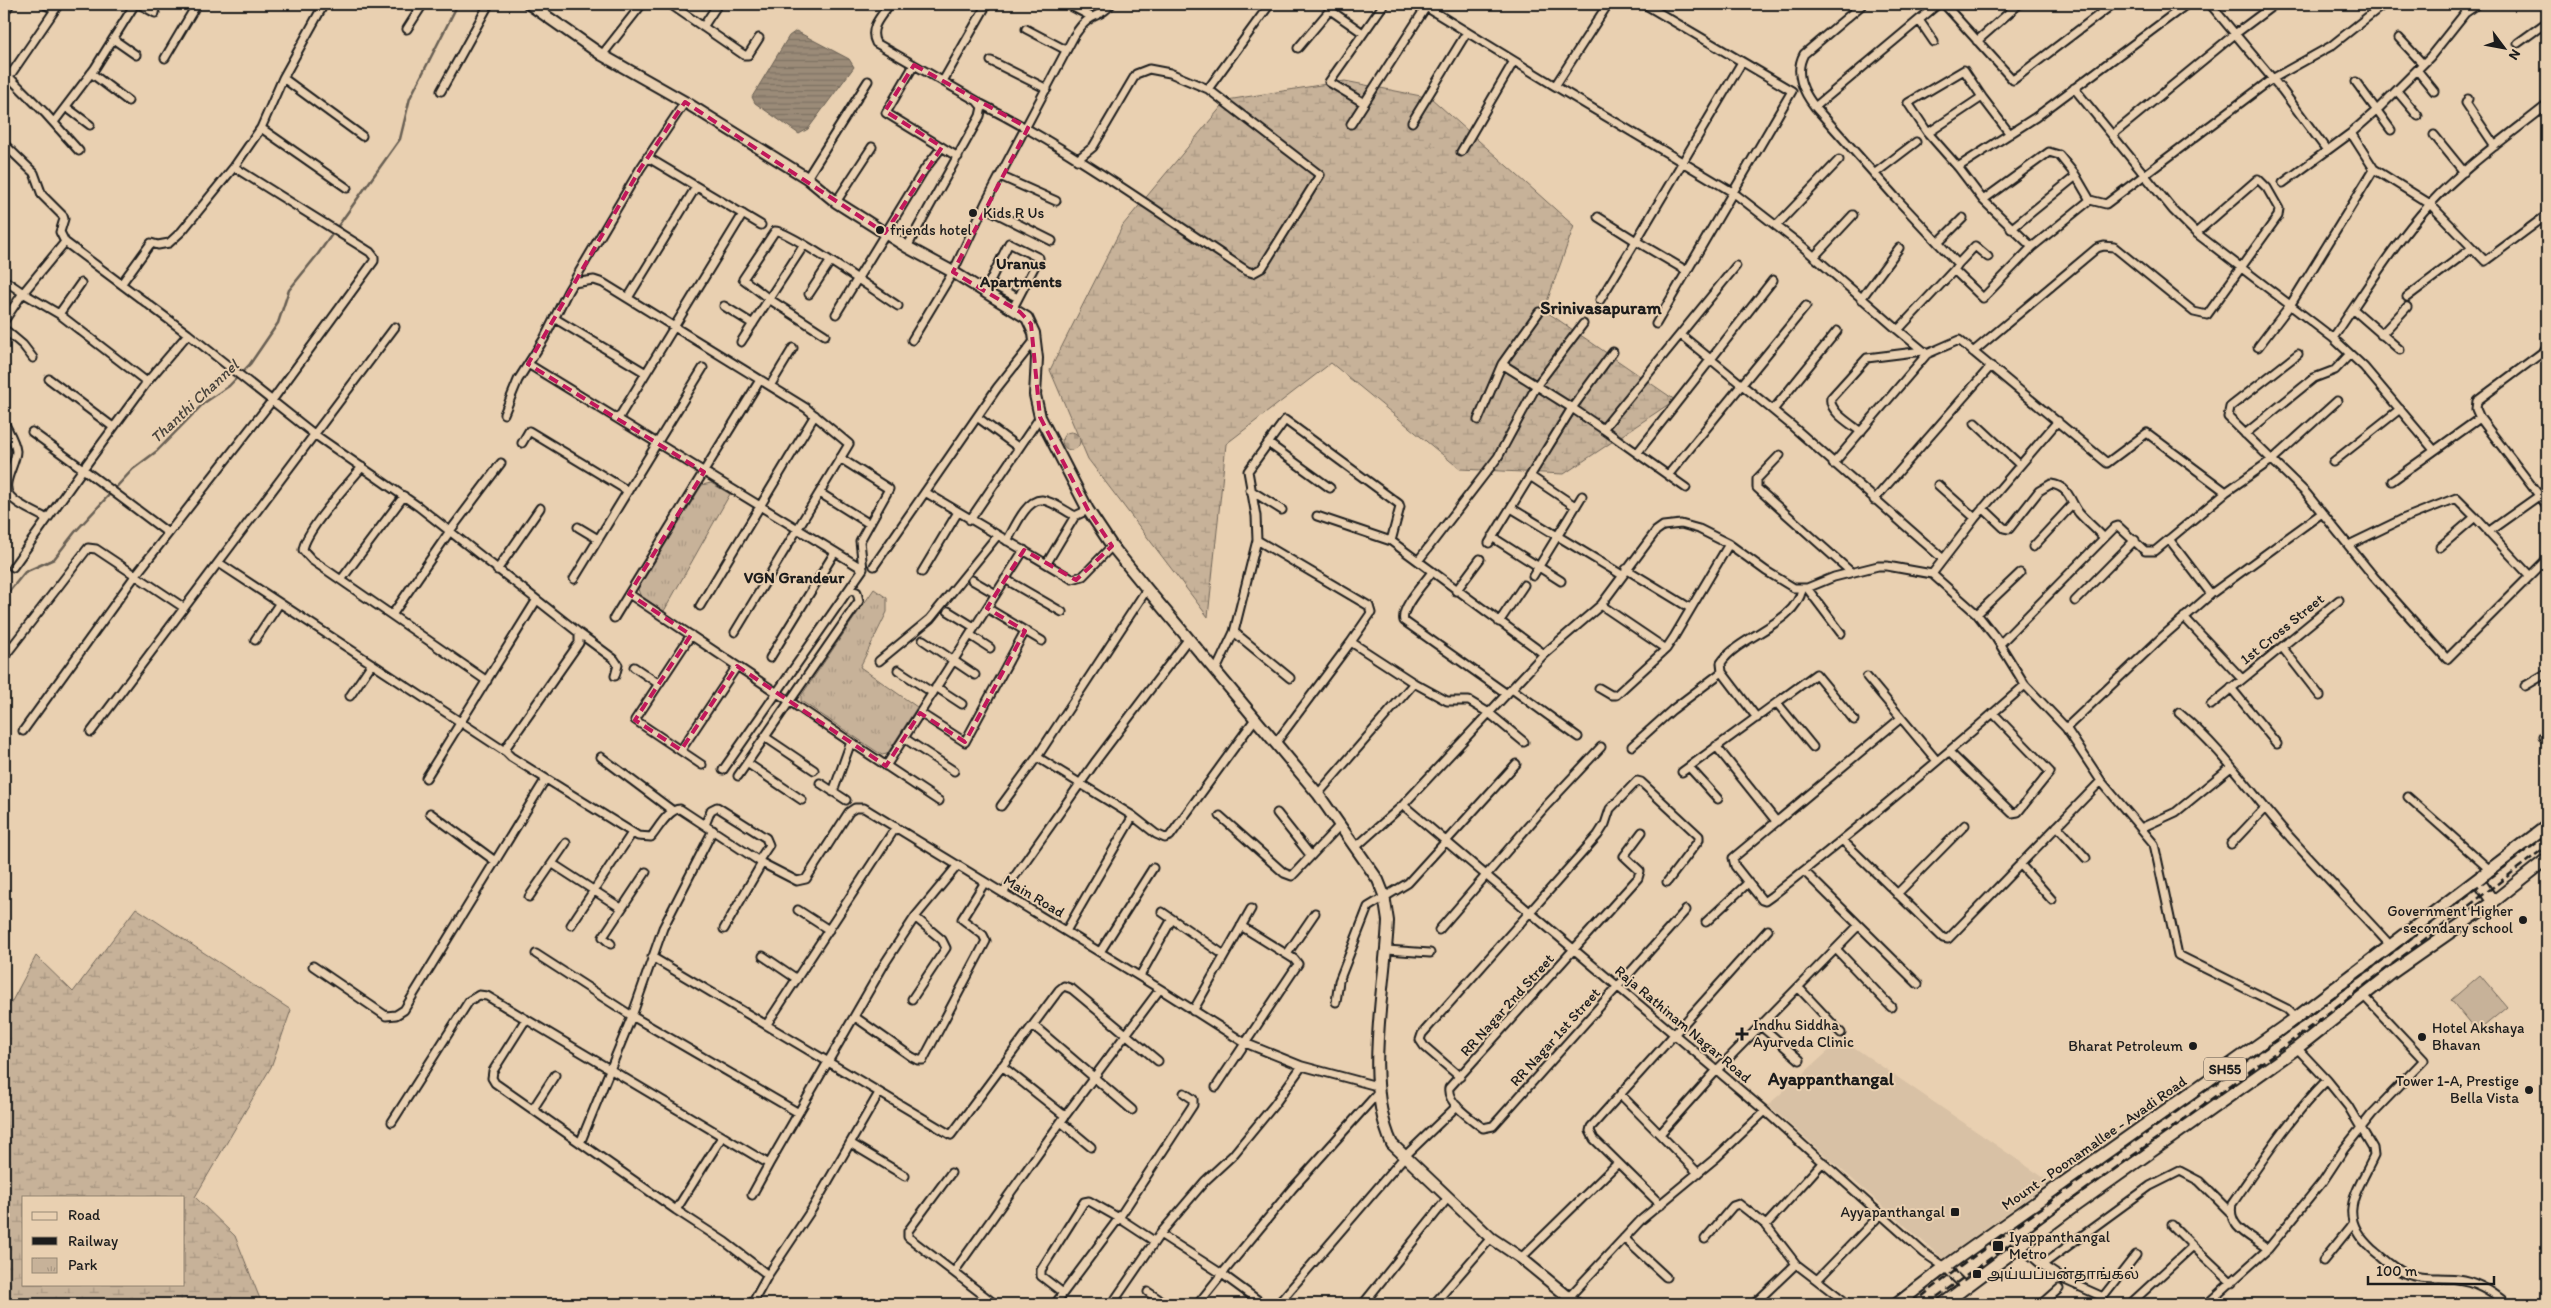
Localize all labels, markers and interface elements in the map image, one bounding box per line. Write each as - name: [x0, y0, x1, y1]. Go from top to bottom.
- north arrow: [2478, 22, 2528, 72]
- text: N: [2505, 46, 2524, 63]
- place label: Kids R Us: [983, 204, 1044, 222]
- marker: Kids R Us: [967, 207, 979, 219]
- place label: friends hotel: [890, 221, 973, 239]
- marker: friends hotel: [874, 224, 886, 236]
- district label: Uranus Apartments: [979, 254, 1062, 292]
- district label: Srinivasapuram: [1540, 297, 1663, 319]
- water label: Thanthi Channel: [146, 355, 244, 447]
- district label: VGN Grandeur: [744, 568, 845, 587]
- street label: 1st Cross Street: [2236, 589, 2328, 668]
- street label: Main Road: [1000, 871, 1068, 921]
- place label: Government Higher secondary school: [2387, 902, 2514, 937]
- marker: Government Higher secondary school: [2517, 914, 2529, 926]
- street label: RR Nagar 2nd Street: [1456, 950, 1558, 1060]
- street label: Raja Rathinam Nagar Road: [1611, 962, 1755, 1086]
- street label: RR Nagar 1st Street: [1506, 984, 1604, 1090]
- place label: Indhu Siddha Ayurveda Clinic: [1753, 1016, 1854, 1051]
- place label: Hotel Akshaya Bhavan: [2432, 1019, 2525, 1054]
- marker: Indhu Siddha Ayurveda Clinic: [1735, 1027, 1749, 1041]
- marker: Hotel Akshaya Bhavan: [2416, 1031, 2428, 1043]
- place label: Bharat Petroleum: [2068, 1037, 2183, 1055]
- marker: Bharat Petroleum: [2187, 1040, 2199, 1052]
- road number: SH55: [2204, 1058, 2246, 1080]
- district label: Ayappanthangal: [1767, 1068, 1895, 1090]
- street label: Mount - Poonamallee - Avadi Road: [1998, 1072, 2190, 1214]
- place label: Tower 1-A, Prestige Bella Vista: [2396, 1072, 2519, 1107]
- marker: Tower 1-A, Prestige Bella Vista: [2523, 1084, 2535, 1096]
- legend: [22, 1196, 185, 1286]
- place label: Ayyapanthangal: [1840, 1203, 1946, 1221]
- text: Road: [68, 1206, 101, 1224]
- marker: Ayyapanthangal: [1949, 1206, 1961, 1218]
- place label: Iyappanthangal Metro: [2009, 1228, 2111, 1263]
- text: Railway: [68, 1232, 118, 1250]
- marker: Iyappanthangal Metro: [1991, 1239, 2005, 1253]
- scale bar: [2368, 1253, 2495, 1285]
- text: Park: [68, 1256, 98, 1274]
- text: 100 m: [2376, 1262, 2418, 1280]
- place label: அய்யப்பன்தாங்கல்: [1987, 1265, 2139, 1284]
- marker: அய்யப்பன்தாங்கல்: [1971, 1268, 1983, 1280]

